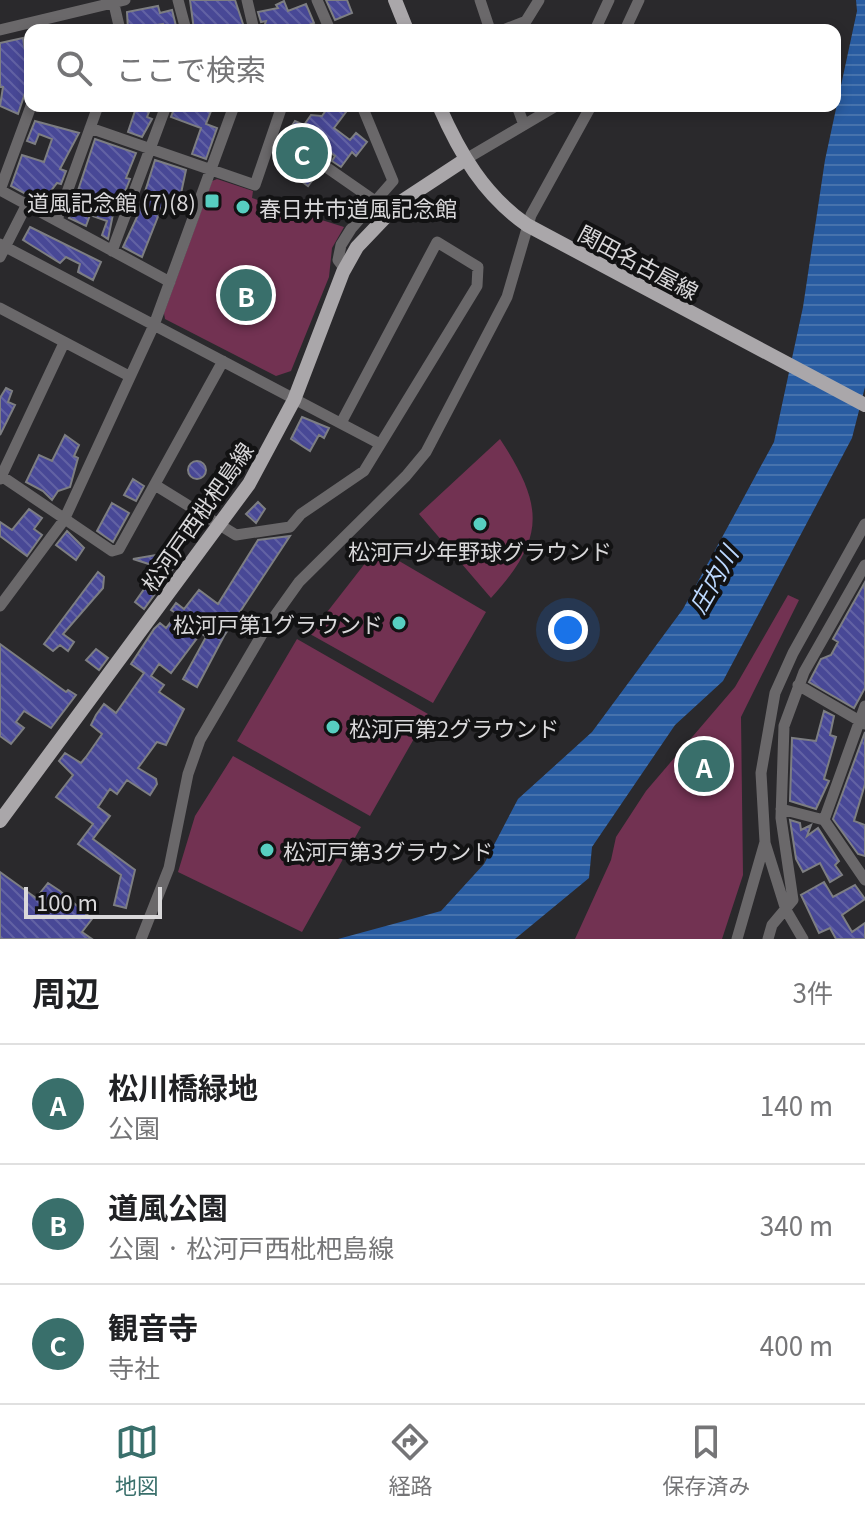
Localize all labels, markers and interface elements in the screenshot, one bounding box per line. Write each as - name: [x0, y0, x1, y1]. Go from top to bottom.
- search box: [24, 24, 841, 112]
- icon: search: [52, 46, 96, 90]
- text: ここで検索: [116, 46, 266, 90]
- pin: C: [276, 123, 328, 183]
- place label: 道風記念館 (7)(8): [27, 185, 196, 217]
- place label: 春日井市道風記念館: [259, 191, 457, 223]
- marker: 道風記念館 (7)(8): [203, 192, 221, 210]
- marker: 春日井市道風記念館: [234, 198, 252, 216]
- street label: 関田名古屋線: [573, 216, 705, 306]
- pin: B: [220, 265, 272, 325]
- street label: 松河戸西枇杷島線: [132, 435, 260, 597]
- marker: 松河戸少年野球グラウンド: [471, 515, 489, 533]
- place label: 松河戸少年野球グラウンド: [348, 534, 612, 566]
- water label: 庄内川: [679, 536, 747, 619]
- place label: 松河戸第1グラウンド: [173, 607, 383, 639]
- your location: [548, 610, 588, 650]
- marker: 松河戸第1グラウンド: [390, 614, 408, 632]
- place label: 松河戸第2グラウンド: [349, 711, 559, 743]
- marker: 松河戸第2グラウンド: [324, 718, 342, 736]
- pin: A: [678, 736, 730, 796]
- place label: 松河戸第3グラウンド: [283, 834, 493, 866]
- marker: 松河戸第3グラウンド: [258, 841, 276, 859]
- scale bar: [24, 883, 162, 919]
- text: 100 m: [36, 885, 98, 917]
- text: 周辺: [32, 967, 100, 1016]
- text: 3件: [793, 973, 833, 1010]
- text: 松川橋緑地: [108, 1064, 258, 1108]
- text: A: [50, 1086, 66, 1123]
- text: 140 m: [760, 1086, 833, 1123]
- text: 公園: [108, 1108, 160, 1145]
- text: 道風公園: [108, 1184, 228, 1228]
- text: B: [49, 1206, 67, 1243]
- text: 340 m: [760, 1206, 833, 1243]
- text: 公園 · 松河戸西枇杷島線: [108, 1228, 394, 1265]
- text: 観音寺: [108, 1304, 198, 1348]
- text: C: [49, 1326, 67, 1363]
- text: 400 m: [760, 1326, 833, 1363]
- text: 寺社: [108, 1348, 160, 1385]
- tab: 地図: [115, 1420, 159, 1500]
- tab: 経路: [388, 1420, 432, 1500]
- tab: 保存済み: [662, 1420, 750, 1500]

